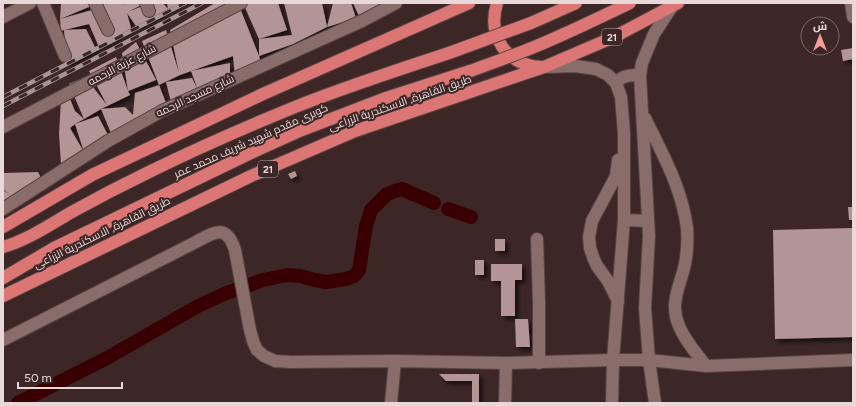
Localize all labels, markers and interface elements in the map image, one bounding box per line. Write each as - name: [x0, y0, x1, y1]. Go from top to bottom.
- north arrow: [800, 16, 840, 56]
- text: ش: [813, 20, 827, 33]
- road number: 21: [602, 29, 622, 45]
- street label: شارع عزبة الرحمه: [86, 42, 159, 89]
- street label: شارع مسجد الرحمه: [154, 72, 237, 121]
- street label: طريق القاهرة, الاسكندرية الزراعى: [327, 72, 473, 134]
- street label: كوبرى مقدم شهيد شريف محمد عمر: [171, 101, 330, 182]
- road number: 21: [258, 161, 278, 177]
- street label: طريق القاهرة, الاسكندرية الزراعى: [32, 194, 172, 272]
- scale bar: [18, 364, 122, 390]
- text: 50 m: [24, 371, 52, 385]

